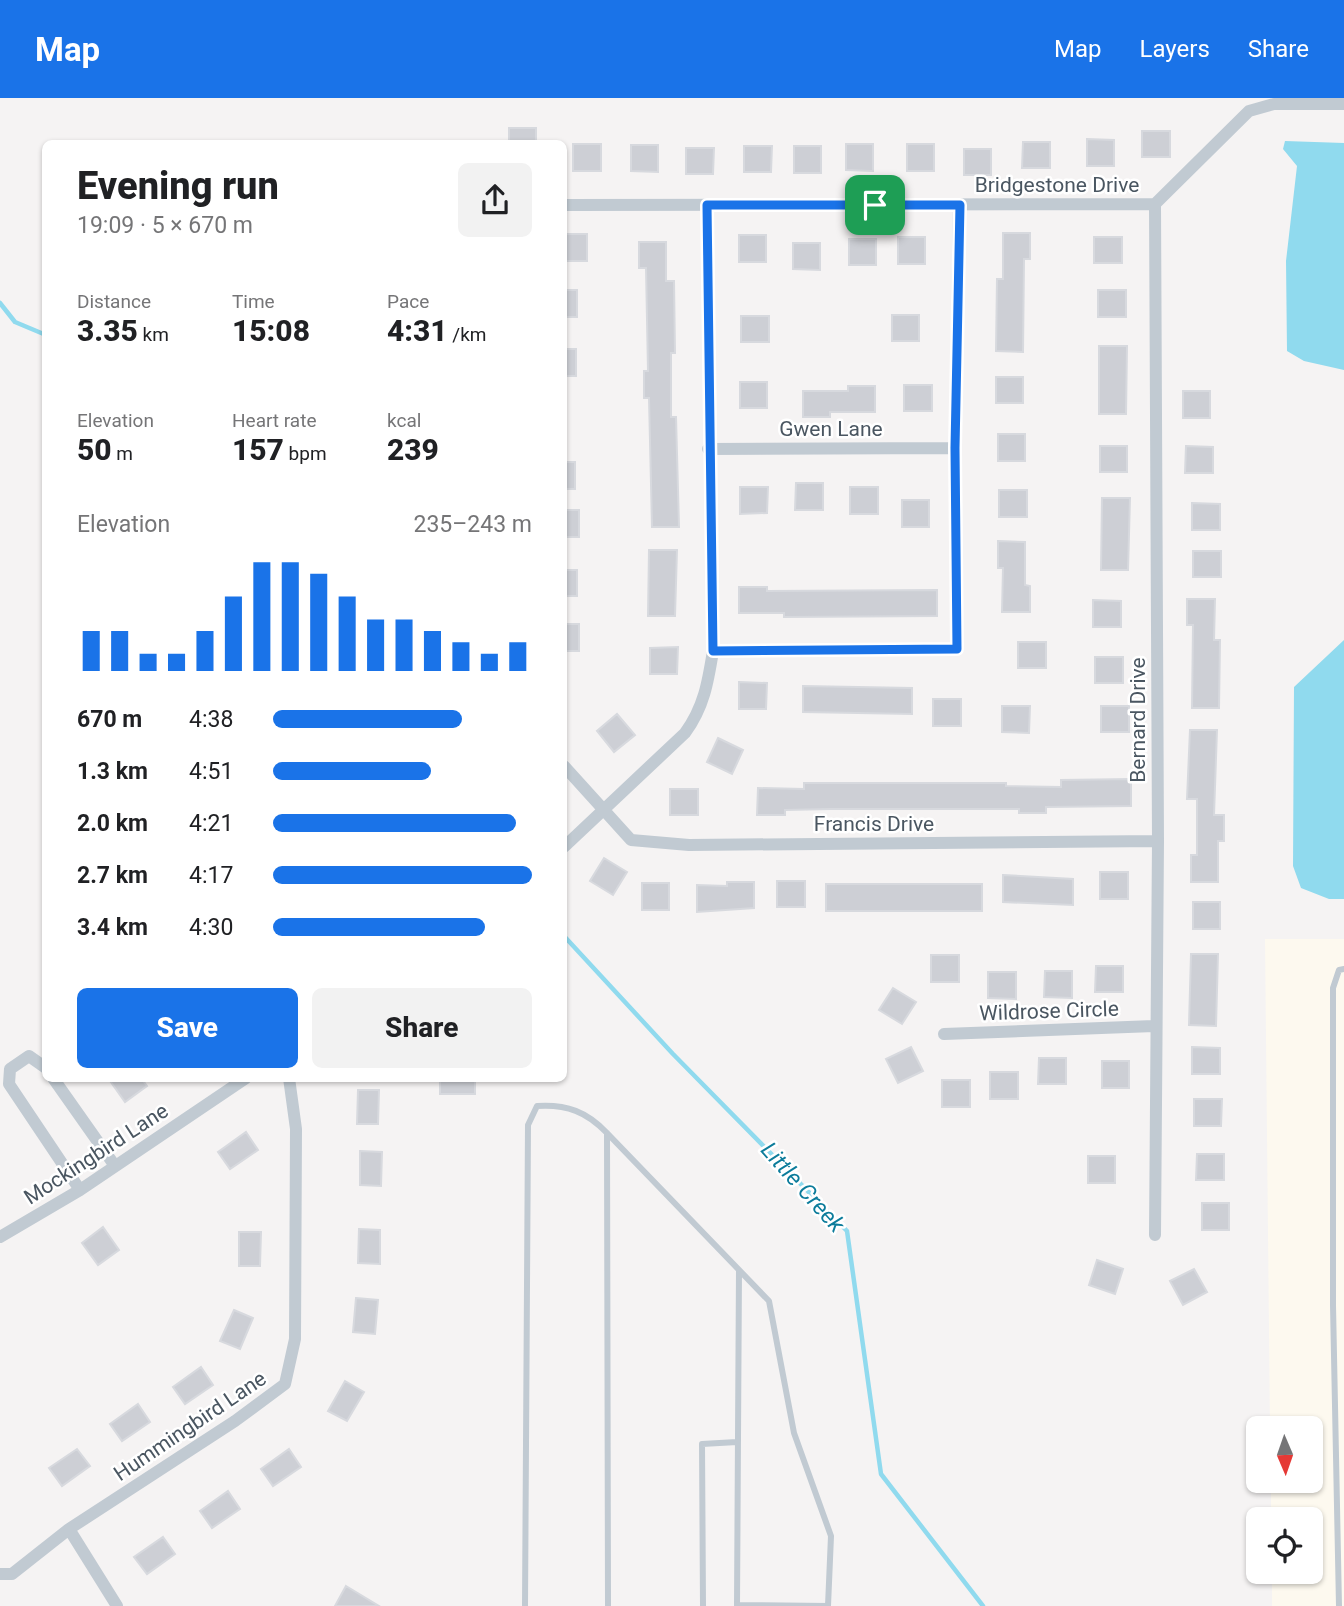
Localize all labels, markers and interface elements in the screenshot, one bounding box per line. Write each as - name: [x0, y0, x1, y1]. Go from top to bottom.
- text: Map: [35, 30, 100, 69]
- text: Map: [1054, 35, 1102, 63]
- text: Layers: [1140, 35, 1210, 63]
- text: Share: [1248, 35, 1309, 63]
- button: share: [458, 163, 532, 237]
- text: Evening run: [77, 164, 279, 208]
- street label: Bridgestone Drive: [975, 173, 1139, 197]
- pin: [845, 175, 905, 235]
- icon: arrive: [856, 186, 894, 224]
- text: 19:09 · 5 × 670 m: [77, 212, 253, 239]
- text: Distance: [77, 290, 151, 313]
- text: Time: [232, 290, 275, 313]
- text: Pace: [387, 290, 429, 313]
- text: 3.35: [77, 313, 138, 348]
- text: 15:08: [232, 313, 310, 348]
- text: 4:31: [387, 313, 448, 348]
- text: km: [138, 323, 169, 346]
- text: /km: [448, 323, 487, 346]
- text: Elevation: [77, 409, 154, 432]
- text: Heart rate: [232, 409, 317, 432]
- text: kcal: [387, 409, 421, 432]
- street label: Gwen Lane: [779, 417, 883, 441]
- text: 50: [77, 432, 112, 467]
- text: 157: [232, 432, 284, 467]
- text: 239: [387, 432, 439, 467]
- text: m: [112, 442, 133, 465]
- text: bpm: [284, 442, 327, 465]
- text: Elevation: [77, 511, 170, 538]
- text: 235–243 m: [413, 511, 532, 538]
- street label: Bernard Drive: [1126, 657, 1150, 783]
- text: 670 m: [77, 706, 142, 733]
- text: 4:38: [189, 706, 233, 733]
- text: 1.3 km: [77, 758, 148, 785]
- text: 4:51: [189, 758, 233, 785]
- text: 2.0 km: [77, 810, 148, 837]
- text: 4:21: [189, 810, 233, 837]
- street label: Francis Drive: [814, 812, 934, 836]
- text: 2.7 km: [77, 862, 148, 889]
- text: 4:17: [189, 862, 233, 889]
- text: 3.4 km: [77, 914, 148, 941]
- text: 4:30: [189, 914, 233, 941]
- button: Save: [77, 988, 298, 1068]
- button: Share: [312, 988, 532, 1068]
- street label: Wildrose Circle: [979, 997, 1119, 1025]
- street label: Mockingbird Lane: [20, 1099, 172, 1209]
- water label: Little Creek: [755, 1137, 851, 1238]
- street label: Hummingbird Lane: [109, 1366, 271, 1486]
- north arrow: [1246, 1416, 1323, 1493]
- map controls: [1246, 1416, 1323, 1584]
- button: locate: [1246, 1507, 1323, 1584]

